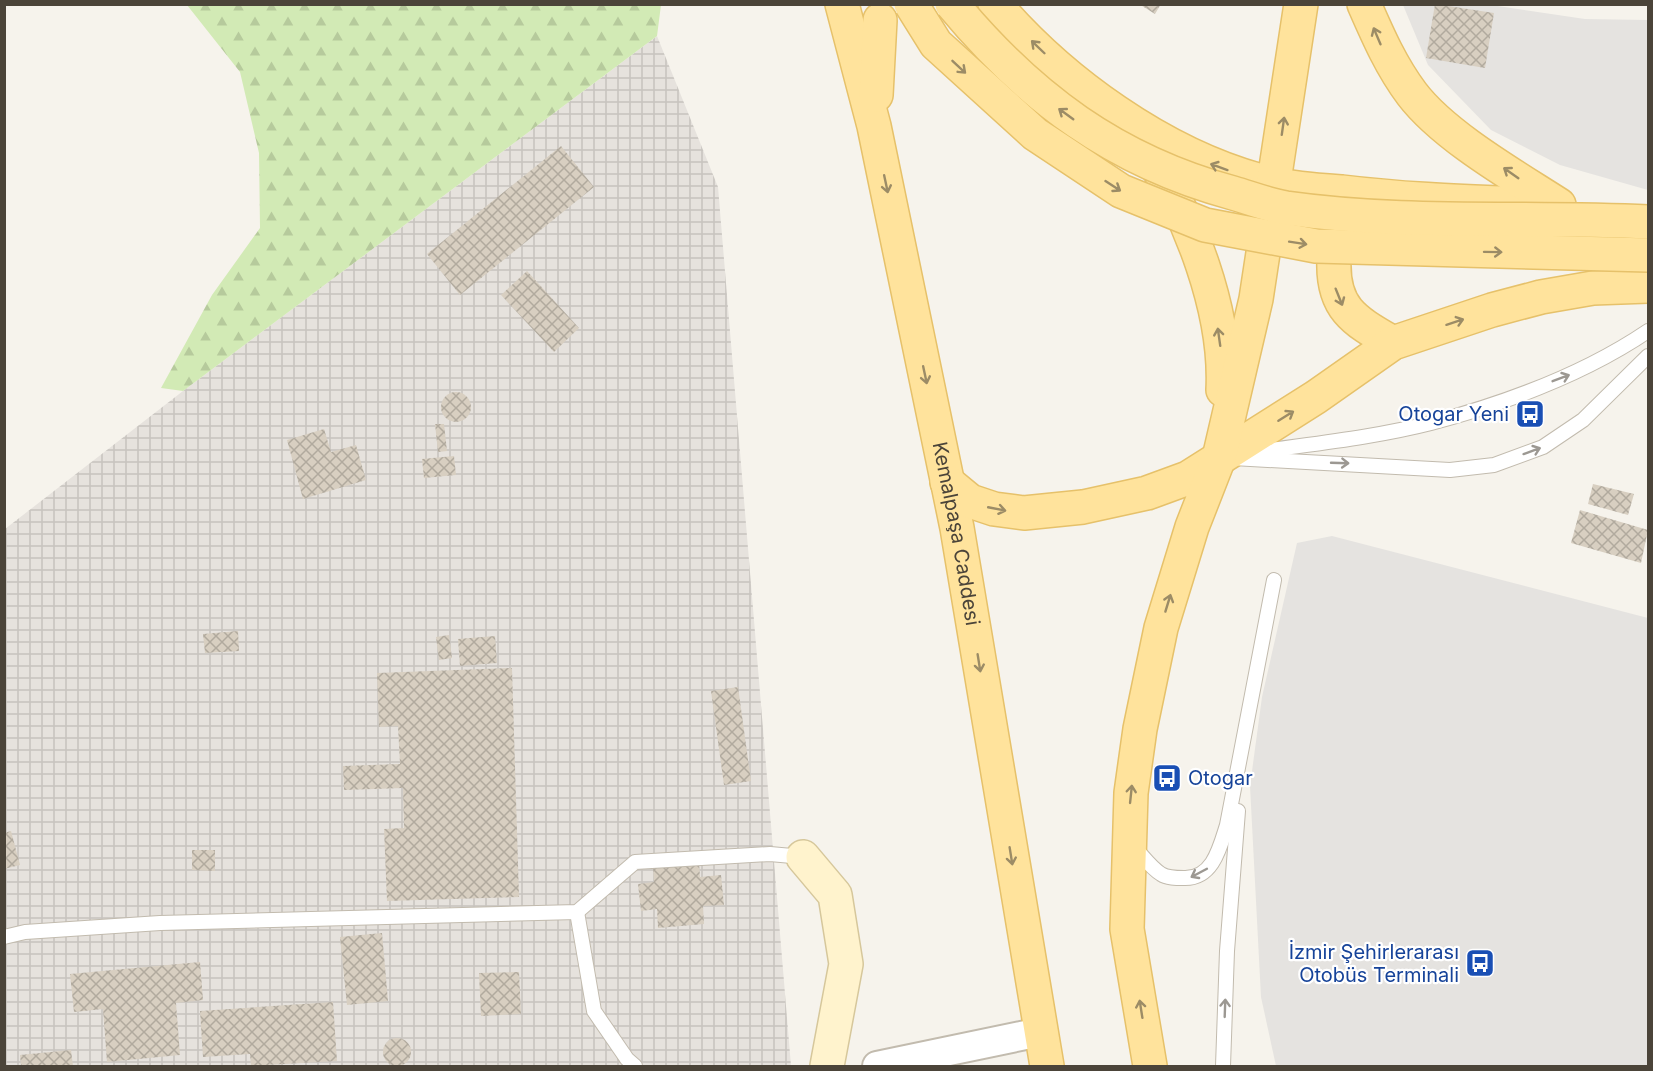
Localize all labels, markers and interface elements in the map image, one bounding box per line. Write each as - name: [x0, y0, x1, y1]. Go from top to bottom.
- one-way arrow: [1371, 27, 1382, 45]
- one-way arrow: [1030, 40, 1045, 54]
- one-way arrow: [952, 59, 967, 74]
- one-way arrow: [1058, 108, 1074, 120]
- one-way arrow: [1278, 116, 1289, 136]
- one-way arrow: [1210, 160, 1229, 171]
- one-way arrow: [1503, 167, 1519, 179]
- one-way arrow: [881, 173, 892, 193]
- one-way arrow: [1104, 180, 1121, 192]
- one-way arrow: [1288, 238, 1307, 249]
- one-way arrow: [1482, 246, 1502, 258]
- one-way arrow: [1334, 288, 1345, 306]
- one-way arrow: [1445, 316, 1464, 327]
- one-way arrow: [1214, 327, 1225, 347]
- one-way arrow: [920, 364, 931, 384]
- one-way arrow: [1551, 372, 1569, 383]
- bus stop icon: Otogar Yeni: [1514, 398, 1546, 430]
- place label: Otogar Yeni: [1398, 402, 1509, 426]
- one-way arrow: [1277, 409, 1294, 421]
- street label: Kemalpaşa Caddesi: [927, 440, 985, 627]
- one-way arrow: [1522, 445, 1541, 456]
- one-way arrow: [1329, 457, 1349, 468]
- one-way arrow: [987, 504, 1006, 515]
- one-way arrow: [1163, 594, 1174, 613]
- one-way arrow: [974, 653, 985, 673]
- bus stop icon: Otogar: [1151, 762, 1183, 794]
- place label: Otogar: [1188, 766, 1253, 790]
- one-way arrow: [1126, 785, 1137, 804]
- one-way arrow: [1006, 845, 1017, 865]
- one-way arrow: [1191, 867, 1208, 879]
- place label: İzmir Şehirlerarası Otobüs Terminali: [1289, 939, 1459, 987]
- bus stop icon: İzmir Şehirlerarası Otobüs Terminali: [1464, 947, 1496, 979]
- one-way arrow: [1135, 999, 1146, 1019]
- one-way arrow: [1219, 999, 1231, 1019]

